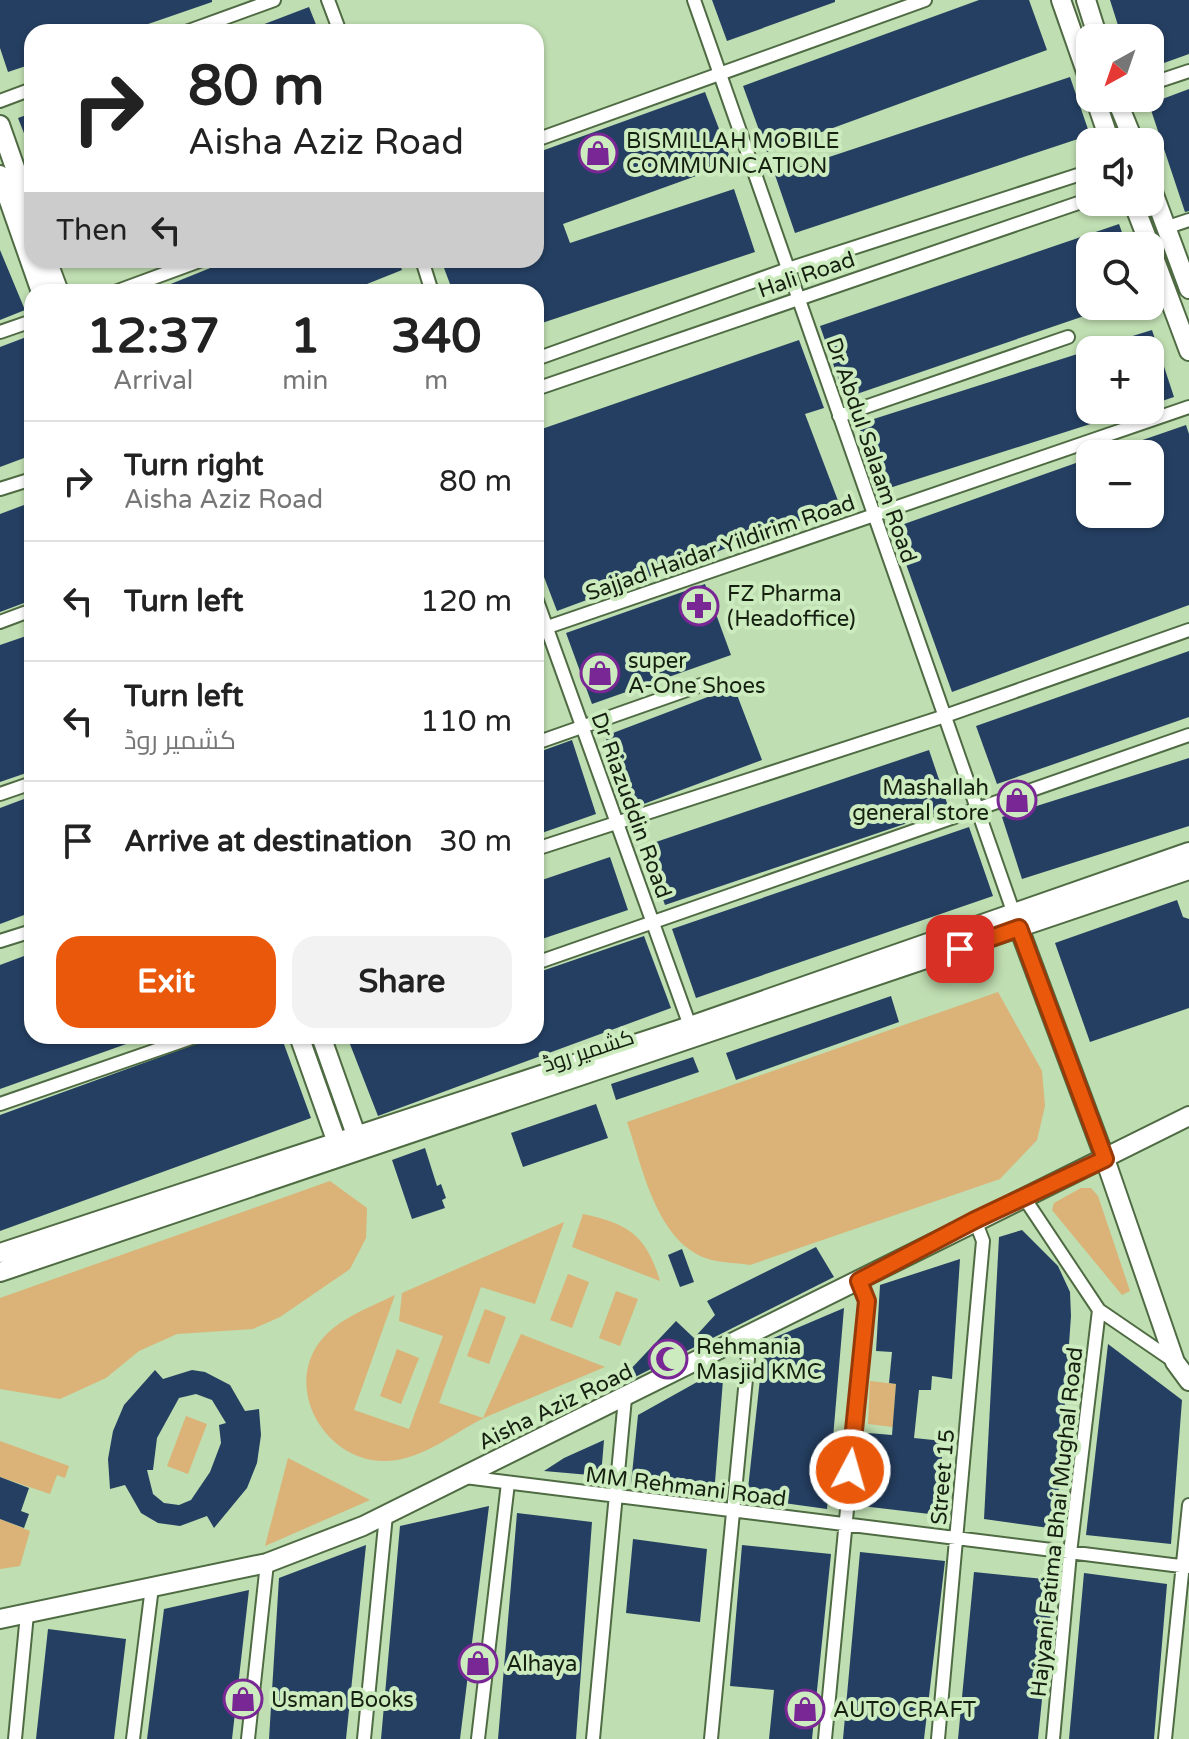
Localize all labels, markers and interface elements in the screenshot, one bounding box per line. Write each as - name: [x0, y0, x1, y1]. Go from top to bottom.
- north arrow: [1076, 24, 1164, 112]
- map controls: [1076, 24, 1164, 528]
- text: 80 m: [188, 53, 324, 120]
- icon: right: [56, 56, 160, 160]
- text: Aisha Aziz Road: [188, 121, 464, 164]
- place label: BISMILLAH MOBILE COMMUNICATION: [626, 128, 840, 179]
- button: sound: [1076, 128, 1164, 216]
- shop icon: BISMILLAH MOBILE COMMUNICATION: [577, 132, 619, 174]
- icon: left: [144, 208, 188, 252]
- text: Then: [56, 212, 128, 249]
- button: search: [1076, 232, 1164, 320]
- street label: Hali Road: [754, 246, 858, 304]
- text: 12:37: [87, 308, 220, 366]
- text: 1: [290, 308, 320, 366]
- text: 340: [391, 308, 481, 366]
- street label: Dr Abdul Salaam Road: [820, 334, 922, 566]
- button: +: [1076, 336, 1164, 424]
- text: Arrival: [113, 365, 193, 396]
- text: min: [282, 365, 328, 396]
- text: m: [424, 365, 448, 396]
- button: −: [1076, 440, 1164, 528]
- text: Turn right: [124, 447, 264, 484]
- icon: right: [56, 459, 100, 503]
- text: 80 m: [439, 463, 512, 500]
- text: Aisha Aziz Road: [124, 484, 323, 515]
- street label: Sajjad Haidar Yildirim Road: [582, 490, 858, 606]
- icon: left: [56, 579, 100, 623]
- place label: FZ Pharma (Headoffice): [727, 581, 856, 632]
- text: Turn left: [124, 583, 243, 620]
- text: 120 m: [420, 583, 512, 620]
- pharmacy icon: FZ Pharma (Headoffice): [678, 585, 720, 627]
- place label: super A-One Shoes: [628, 648, 765, 699]
- shop icon: super A-One Shoes: [579, 652, 621, 694]
- text: Turn left: [124, 678, 243, 715]
- icon: left: [56, 699, 100, 743]
- text: 110 m: [420, 703, 512, 740]
- street label: Dr Riazuddin Road: [585, 709, 677, 902]
- text: کشمیر روڈ: [124, 725, 236, 756]
- place label: Mashallah general store: [852, 775, 989, 826]
- shop icon: Mashallah general store: [996, 779, 1038, 821]
- icon: arrive: [56, 819, 100, 863]
- text: Arrive at destination: [124, 823, 412, 860]
- text: 30 m: [439, 823, 512, 860]
- pin: [926, 915, 994, 983]
- icon: arrive: [938, 927, 982, 971]
- button: Exit: [56, 936, 276, 1028]
- button: Share: [292, 936, 512, 1028]
- street label: کشمیر روڈ: [539, 1024, 637, 1078]
- place label: Rehmania Masjid KMC: [696, 1334, 822, 1385]
- mosque icon: Rehmania Masjid KMC: [647, 1338, 689, 1380]
- street label: Hajyani Fatima Bhai Mughal Road: [1026, 1346, 1088, 1698]
- street label: Aisha Aziz Road: [474, 1358, 637, 1456]
- position arrow: [808, 1428, 892, 1512]
- street label: Street 15: [926, 1428, 960, 1526]
- street label: MM Rehmani Road: [584, 1462, 788, 1512]
- shop icon: Alhaya: [457, 1642, 499, 1684]
- place label: Alhaya: [506, 1651, 577, 1677]
- shop icon: Usman Books: [222, 1678, 264, 1720]
- place label: Usman Books: [271, 1687, 414, 1713]
- shop icon: AUTO CRAFT: [784, 1688, 826, 1730]
- place label: AUTO CRAFT: [833, 1697, 977, 1723]

